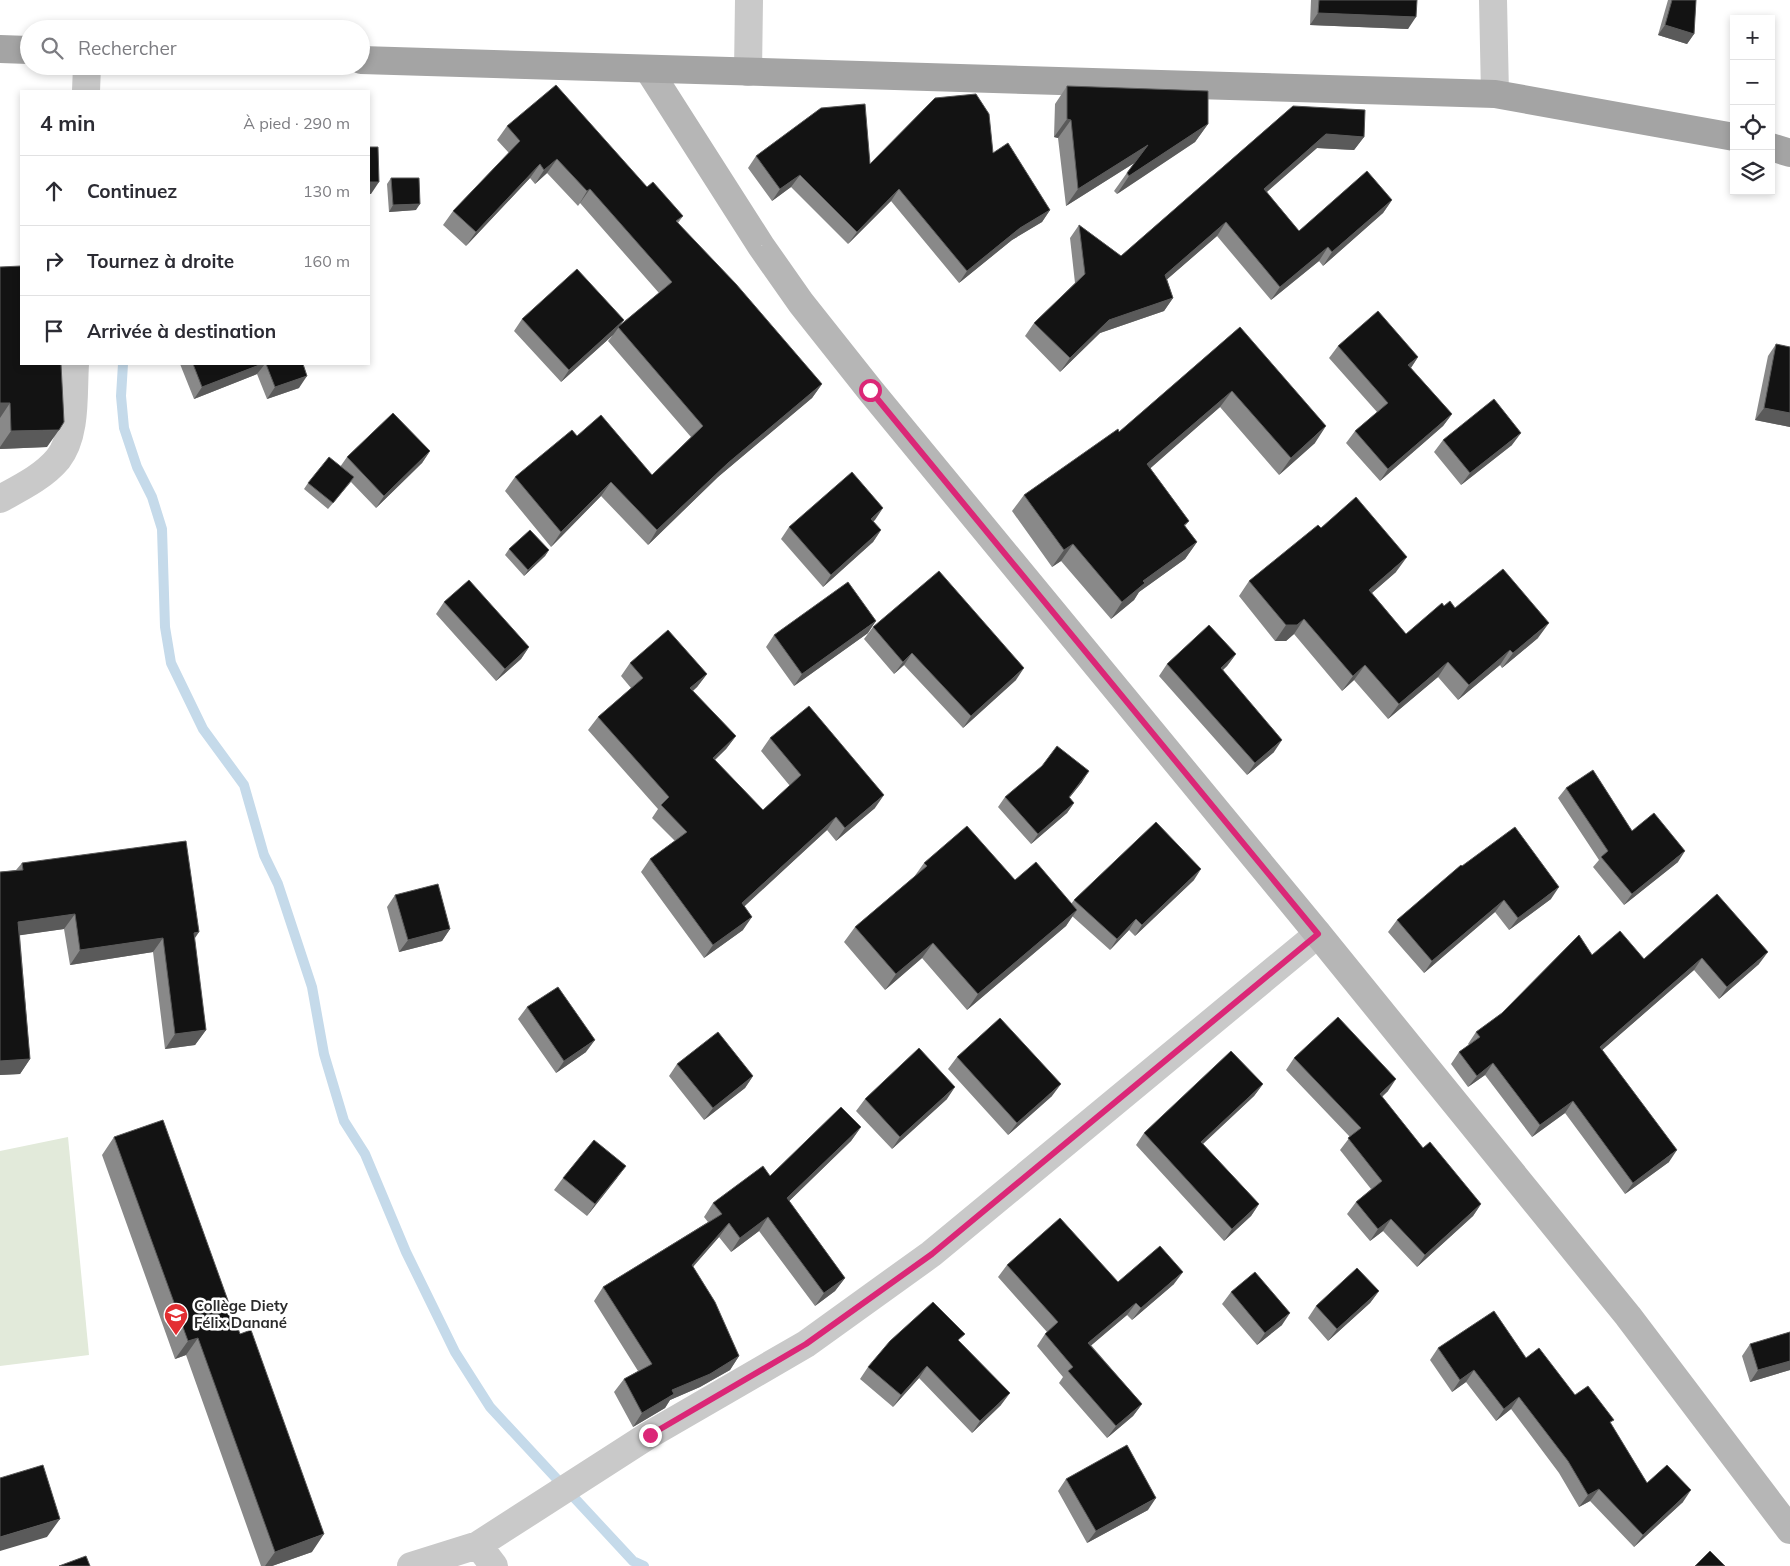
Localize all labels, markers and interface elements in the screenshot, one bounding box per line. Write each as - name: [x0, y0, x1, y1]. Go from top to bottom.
- map controls: [1730, 15, 1775, 195]
- button: +: [1730, 15, 1775, 60]
- search box: [20, 20, 370, 75]
- icon: search: [38, 34, 66, 62]
- text: Rechercher: [78, 36, 177, 60]
- button: −: [1730, 60, 1775, 105]
- button: locate: [1730, 105, 1775, 150]
- text: 4 min: [40, 110, 95, 136]
- text: À pied · 290 m: [243, 113, 350, 133]
- button: layers: [1730, 150, 1775, 195]
- icon: ahead: [40, 177, 68, 205]
- text: Continuez: [87, 179, 177, 203]
- text: 130 m: [303, 181, 350, 201]
- icon: right: [40, 247, 68, 275]
- text: Tournez à droite: [87, 249, 234, 273]
- text: 160 m: [303, 251, 350, 271]
- icon: arrive: [40, 317, 68, 345]
- text: Arrivée à destination: [87, 319, 276, 343]
- route start: [859, 379, 882, 402]
- place label: Collège Diety Félix Danané: [194, 1296, 289, 1332]
- school or university icon: Collège Diety Félix Danané: [163, 1302, 189, 1336]
- route end: [639, 1424, 662, 1447]

